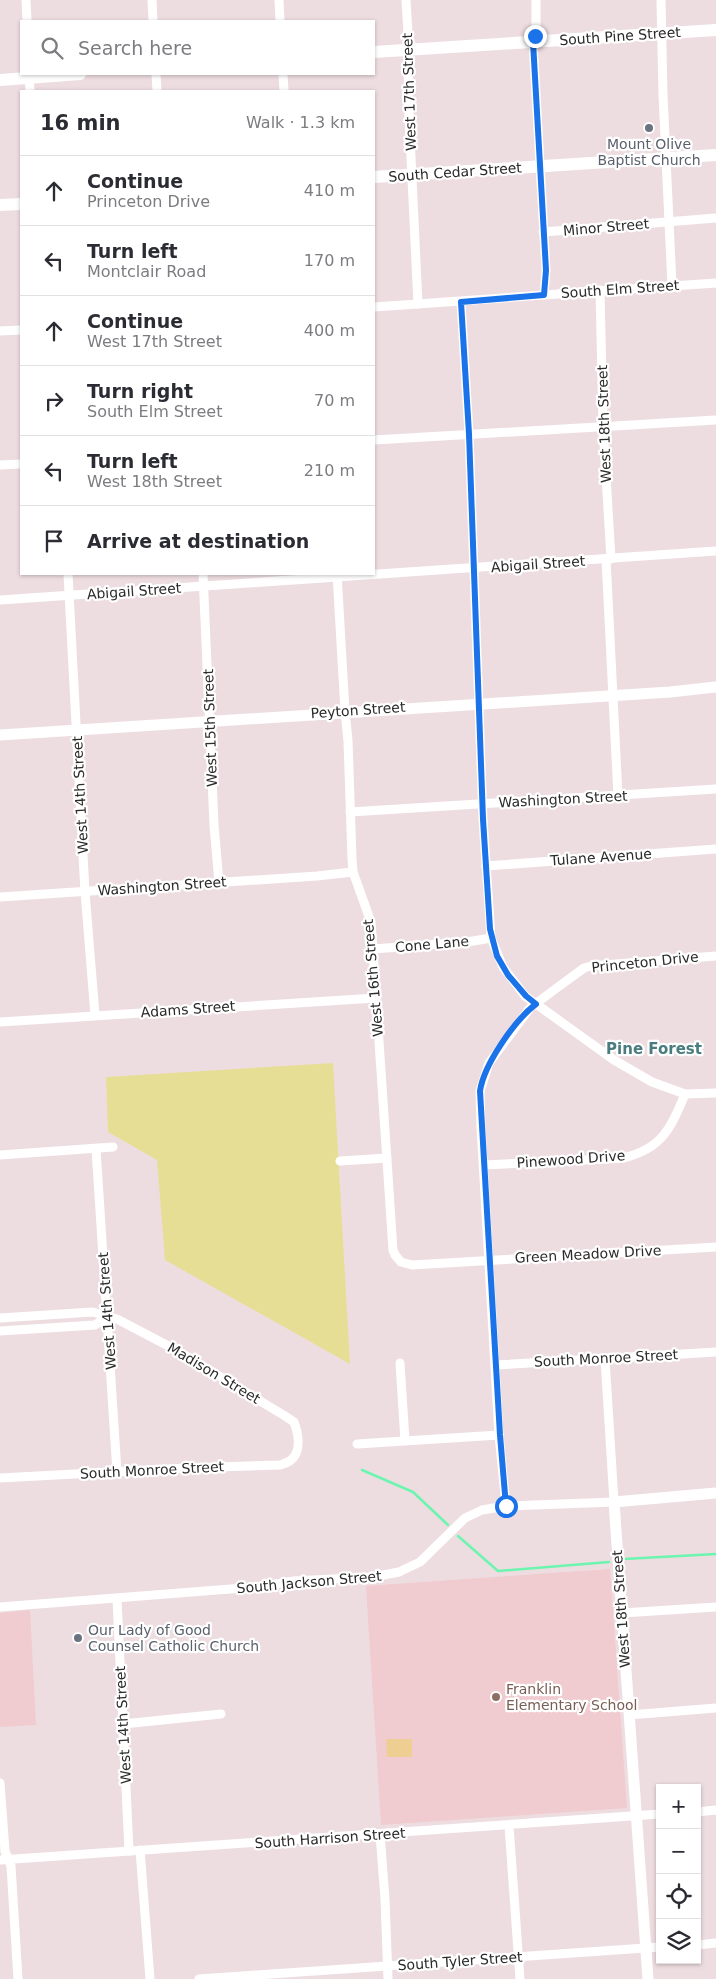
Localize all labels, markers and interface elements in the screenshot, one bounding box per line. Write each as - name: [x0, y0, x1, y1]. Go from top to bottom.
- search box: [20, 20, 375, 75]
- street label: South Pine Street: [559, 24, 682, 48]
- route end: [524, 25, 547, 48]
- street label: West 17th Street: [399, 32, 419, 151]
- icon: search: [38, 34, 66, 62]
- text: Search here: [78, 37, 192, 59]
- text: 16 min: [40, 111, 121, 135]
- text: Walk · 1.3 km: [246, 113, 355, 132]
- marker: Mount Olive Baptist Church: [643, 122, 655, 134]
- place label: Mount Olive Baptist Church: [597, 136, 701, 168]
- street label: South Cedar Street: [388, 159, 523, 185]
- text: Continue: [87, 170, 183, 192]
- icon: ahead: [40, 177, 68, 205]
- text: 410 m: [304, 181, 355, 200]
- text: Princeton Drive: [87, 192, 210, 211]
- street label: Minor Street: [562, 215, 650, 239]
- text: Turn left: [87, 240, 178, 262]
- icon: left: [40, 247, 68, 275]
- text: 170 m: [304, 251, 355, 270]
- text: Montclair Road: [87, 262, 206, 281]
- street label: South Elm Street: [560, 277, 680, 301]
- text: Continue: [87, 310, 183, 332]
- icon: ahead: [40, 317, 68, 345]
- text: 400 m: [304, 321, 355, 340]
- text: West 17th Street: [87, 332, 222, 351]
- street label: West 18th Street: [594, 364, 614, 483]
- text: Turn right: [87, 380, 193, 402]
- icon: right: [40, 387, 68, 415]
- text: 70 m: [314, 391, 355, 410]
- text: South Elm Street: [87, 402, 222, 421]
- text: Turn left: [87, 450, 178, 472]
- icon: left: [40, 457, 68, 485]
- text: 210 m: [304, 461, 355, 480]
- text: West 18th Street: [87, 472, 222, 491]
- icon: arrive: [40, 527, 68, 555]
- text: Arrive at destination: [87, 530, 309, 552]
- street label: Abigail Street: [490, 553, 586, 575]
- street label: Abigail Street: [86, 580, 182, 602]
- street label: West 15th Street: [200, 668, 220, 787]
- street label: Peyton Street: [310, 699, 406, 721]
- street label: West 14th Street: [69, 735, 91, 854]
- street label: Washington Street: [498, 788, 628, 810]
- street label: Tulane Avenue: [549, 845, 652, 869]
- street label: Washington Street: [97, 873, 228, 898]
- street label: West 16th Street: [360, 918, 386, 1037]
- street label: Cone Lane: [394, 933, 470, 955]
- street label: Princeton Drive: [591, 948, 699, 976]
- street label: Adams Street: [140, 998, 236, 1020]
- district label: Pine Forest: [606, 1040, 702, 1058]
- street label: Pinewood Drive: [516, 1147, 626, 1171]
- street label: Green Meadow Drive: [514, 1242, 662, 1266]
- street label: West 14th Street: [95, 1251, 119, 1370]
- street label: Madison Street: [165, 1339, 264, 1407]
- street label: South Monroe Street: [534, 1346, 679, 1370]
- street label: South Monroe Street: [80, 1458, 225, 1482]
- route start: [495, 1495, 518, 1518]
- street label: West 18th Street: [609, 1549, 633, 1668]
- street label: South Jackson Street: [236, 1568, 383, 1596]
- place label: Our Lady of Good Counsel Catholic Church: [88, 1622, 259, 1654]
- marker: Our Lady of Good Counsel Catholic Church: [72, 1632, 84, 1644]
- street label: West 14th Street: [112, 1665, 134, 1784]
- place label: Franklin Elementary School: [506, 1681, 638, 1713]
- marker: Franklin Elementary School: [490, 1691, 502, 1703]
- map controls: [656, 1784, 701, 1964]
- button: +: [656, 1784, 701, 1829]
- street label: South Harrison Street: [254, 1825, 406, 1851]
- button: −: [656, 1829, 701, 1874]
- button: locate: [656, 1874, 701, 1919]
- button: layers: [656, 1919, 701, 1964]
- street label: South Tyler Street: [397, 1949, 523, 1973]

